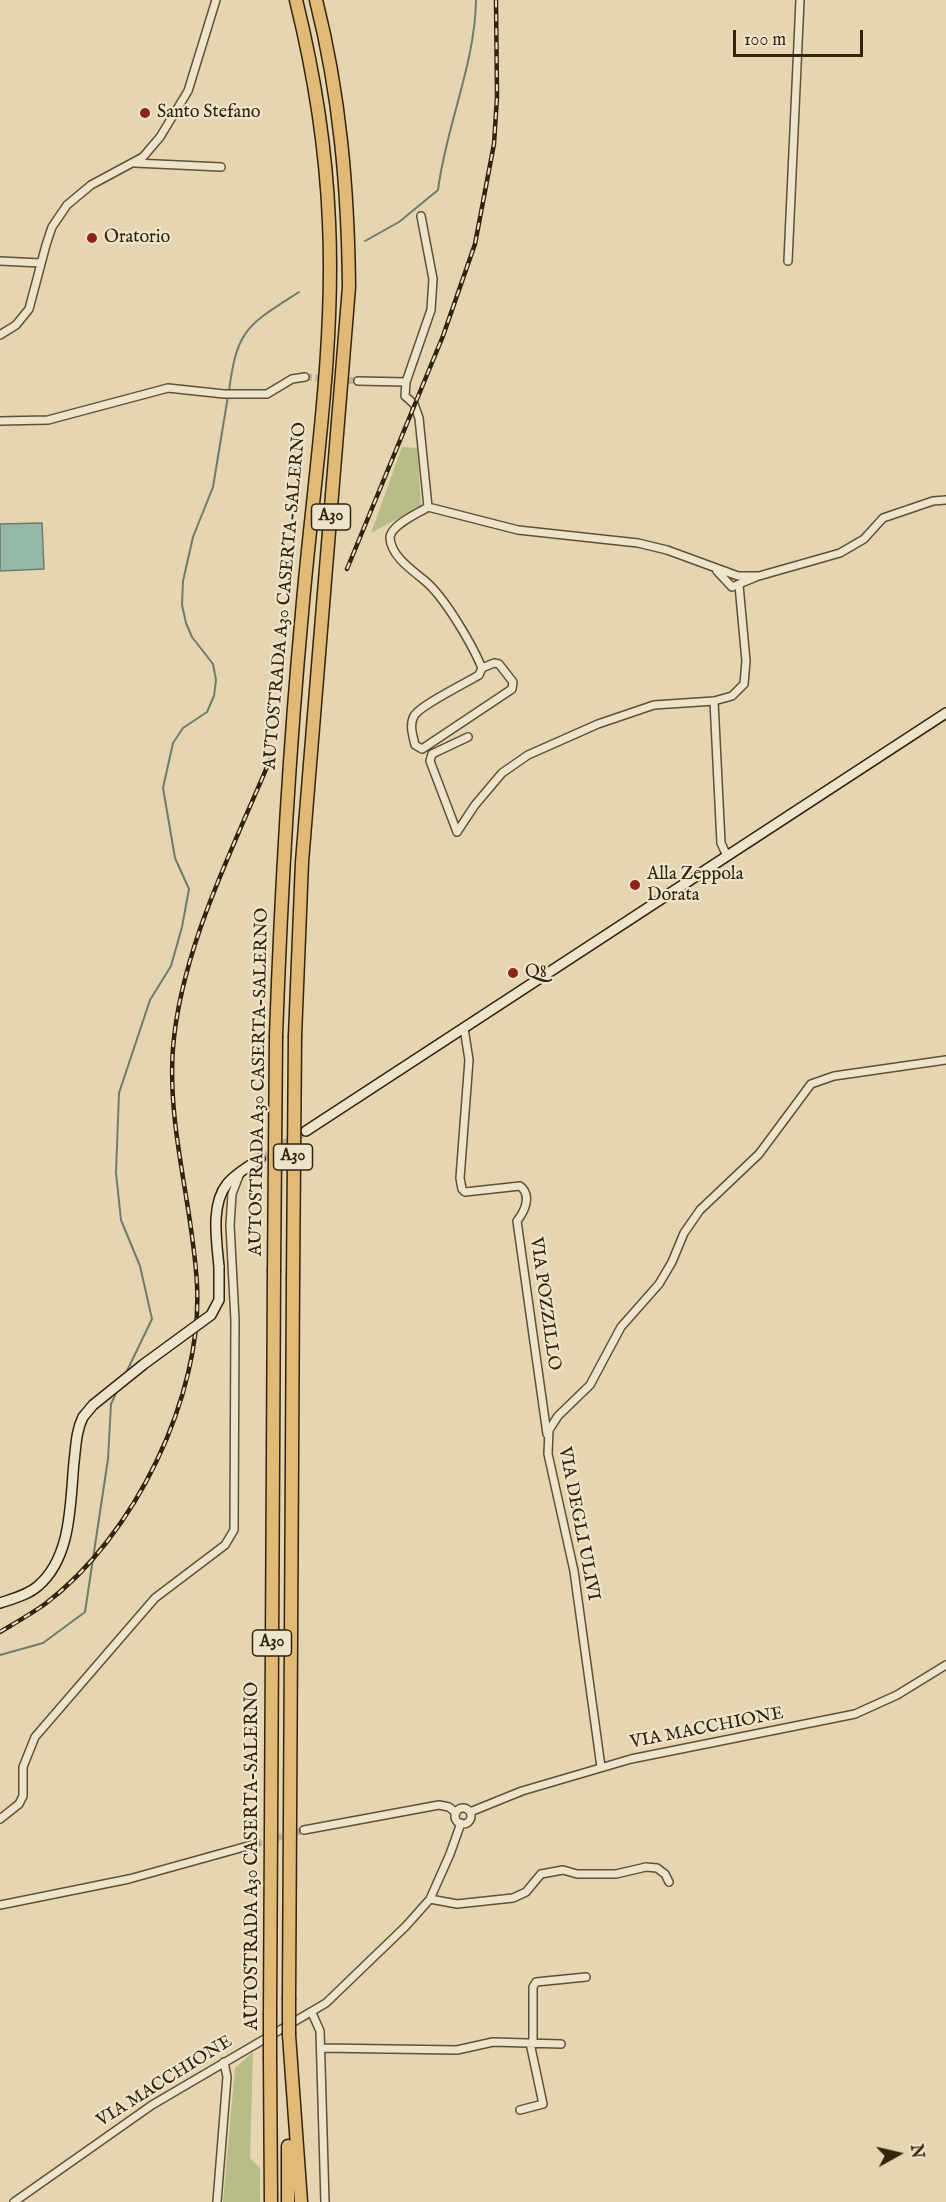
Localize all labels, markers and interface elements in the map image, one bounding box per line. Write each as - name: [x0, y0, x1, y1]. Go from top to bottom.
- scale bar: [736, 18, 866, 56]
- text: 100 m: [744, 29, 786, 52]
- place label: Santo Stefano: [157, 102, 261, 124]
- marker: Santo Stefano: [138, 106, 152, 120]
- place label: Oratorio: [104, 227, 170, 249]
- marker: Oratorio: [85, 231, 99, 245]
- street label: AUTOSTRADA A30 CASERTA-SALERNO: [260, 421, 312, 771]
- road number: A30: [312, 504, 350, 530]
- place label: Alla Zeppola Dorata: [647, 864, 743, 906]
- marker: Alla Zeppola Dorata: [628, 878, 642, 892]
- street label: AUTOSTRADA A30 CASERTA-SALERNO: [246, 908, 274, 1256]
- place label: Q8: [525, 962, 547, 984]
- marker: Q8: [506, 966, 520, 980]
- road number: A30: [274, 1144, 312, 1170]
- street label: VIA POZZILLO: [524, 1236, 564, 1372]
- street label: VIA DEGLI ULIVI: [552, 1445, 604, 1603]
- road number: A30: [252, 1630, 292, 1656]
- street label: AUTOSTRADA A30 CASERTA-SALERNO: [242, 1682, 264, 2030]
- street label: VIA MACCHIONE: [628, 1704, 786, 1754]
- street label: VIA MACCHIONE: [93, 2032, 237, 2132]
- north arrow: [868, 2124, 928, 2184]
- text: N: [905, 2143, 927, 2160]

